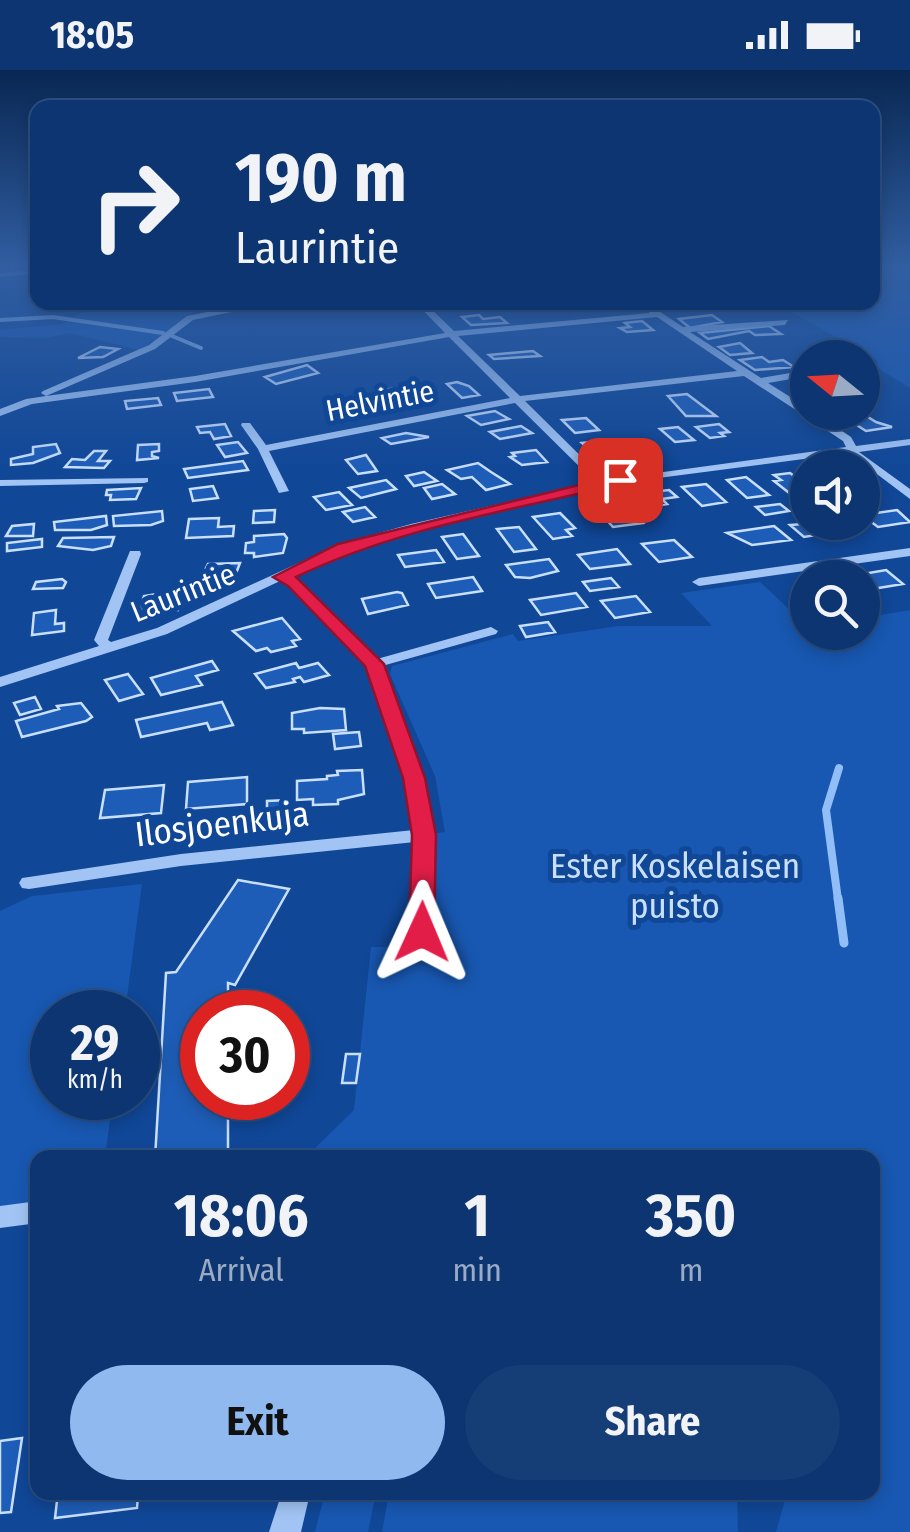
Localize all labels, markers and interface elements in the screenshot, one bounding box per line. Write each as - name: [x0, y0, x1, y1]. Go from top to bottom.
- text: 18:05: [50, 12, 134, 58]
- text: 190 m: [235, 136, 407, 220]
- icon: right: [70, 140, 200, 270]
- text: Laurintie: [235, 221, 399, 275]
- north arrow: [790, 340, 880, 430]
- map controls: [790, 340, 880, 650]
- street label: Helvintie: [323, 373, 437, 429]
- pin: [578, 438, 663, 523]
- button: sound: [790, 450, 880, 540]
- icon: arrive: [593, 453, 648, 508]
- street label: Laurintie: [125, 556, 241, 630]
- button: search: [790, 560, 880, 650]
- street label: Ilosjoenkuja: [133, 792, 311, 856]
- park label: Ester Koskelaisen puisto: [550, 845, 800, 927]
- position arrow: [370, 880, 474, 984]
- speed limit sign: 30: [180, 990, 310, 1120]
- text: 29: [71, 1013, 119, 1073]
- text: km/h: [67, 1065, 123, 1095]
- text: 18:06: [174, 1180, 309, 1252]
- text: 1: [464, 1180, 490, 1252]
- text: 350: [646, 1180, 736, 1252]
- text: Arrival: [199, 1251, 284, 1289]
- text: min: [452, 1251, 502, 1289]
- text: m: [679, 1251, 703, 1289]
- button: Exit: [70, 1365, 445, 1480]
- button: Share: [465, 1365, 840, 1480]

